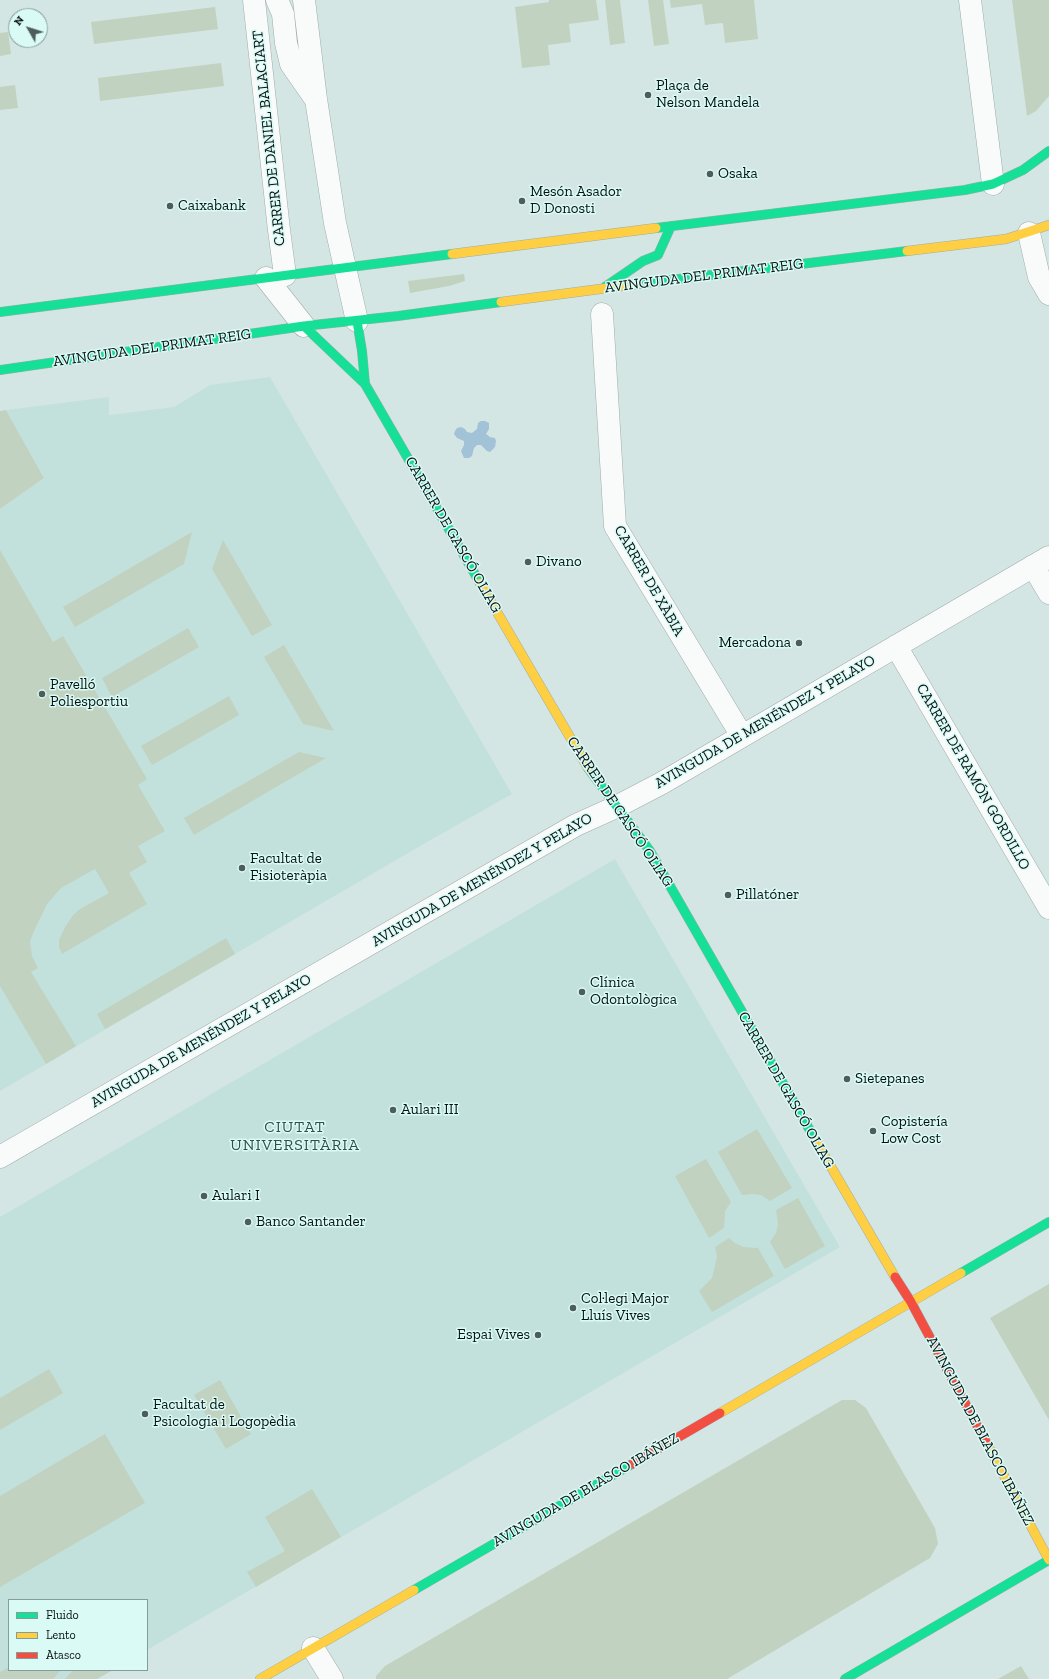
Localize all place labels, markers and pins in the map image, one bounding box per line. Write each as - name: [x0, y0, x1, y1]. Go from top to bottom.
- place label: Plaça de Nelson Mandela: [656, 77, 759, 112]
- marker: Plaça de Nelson Mandela: [643, 90, 653, 100]
- place label: Osaka: [718, 165, 758, 183]
- marker: Osaka: [705, 169, 715, 179]
- place label: Mesón Asador D Donosti: [530, 183, 622, 218]
- marker: Mesón Asador D Donosti: [517, 196, 527, 206]
- place label: Caixabank: [178, 197, 246, 215]
- marker: Caixabank: [165, 201, 175, 211]
- place label: Divano: [536, 553, 582, 571]
- marker: Divano: [523, 557, 533, 567]
- place label: Mercadona: [719, 634, 791, 652]
- marker: Mercadona: [794, 638, 804, 648]
- place label: Pavelló Poliesportiu: [50, 676, 128, 711]
- marker: Pavelló Poliesportiu: [37, 689, 47, 699]
- place label: Facultat de Fisioteràpia: [250, 850, 327, 885]
- marker: Facultat de Fisioteràpia: [237, 863, 247, 873]
- place label: Pillatóner: [736, 886, 799, 904]
- marker: Pillatóner: [723, 890, 733, 900]
- place label: Clínica Odontològica: [590, 974, 677, 1009]
- marker: Clínica Odontològica: [577, 987, 587, 997]
- place label: Sietepanes: [855, 1070, 925, 1088]
- marker: Sietepanes: [842, 1074, 852, 1084]
- place label: Aulari III: [401, 1101, 459, 1119]
- marker: Aulari III: [388, 1105, 398, 1115]
- place label: Copistería Low Cost: [881, 1113, 948, 1148]
- marker: Copistería Low Cost: [868, 1126, 878, 1136]
- place label: Aulari I: [212, 1187, 260, 1205]
- marker: Aulari I: [199, 1191, 209, 1201]
- place label: Banco Santander: [256, 1213, 366, 1231]
- marker: Banco Santander: [243, 1217, 253, 1227]
- place label: Col·legi Major Lluís Vives: [581, 1290, 669, 1325]
- marker: Col·legi Major Lluís Vives: [568, 1303, 578, 1313]
- place label: Espai Vives: [457, 1326, 530, 1344]
- marker: Espai Vives: [533, 1330, 543, 1340]
- place label: Facultat de Psicologia i Logopèdia: [153, 1396, 296, 1431]
- marker: Facultat de Psicologia i Logopèdia: [140, 1409, 150, 1419]

